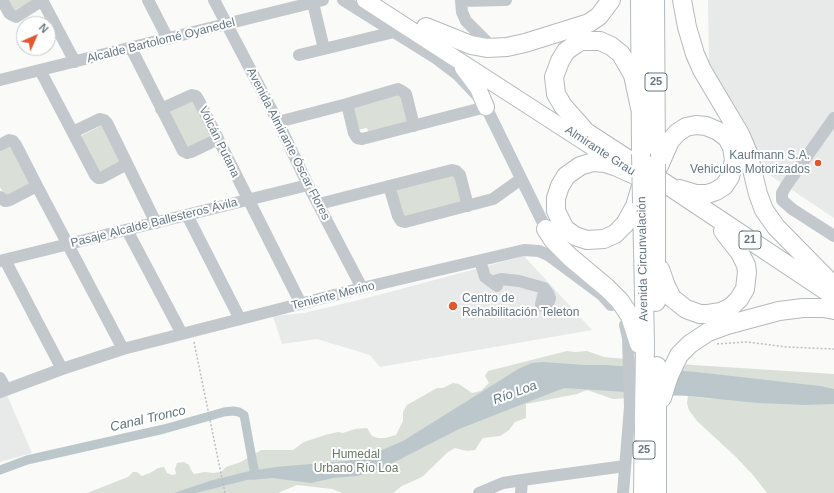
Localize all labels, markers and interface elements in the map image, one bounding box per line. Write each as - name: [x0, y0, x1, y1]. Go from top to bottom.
- north arrow: [16, 16, 56, 56]
- street label: Alcalde Bartolomé Oyanedel: [85, 16, 237, 66]
- text: N: [37, 21, 51, 35]
- street label: Avenida Almirante Óscar Flores: [243, 65, 333, 223]
- road number: 25: [645, 73, 667, 91]
- street label: Volcán Putana: [196, 104, 242, 180]
- street label: Almirante Grau: [562, 123, 638, 179]
- place label: Kaufmann S.A. Vehiculos Motorizados: [690, 149, 810, 177]
- marker: Kaufmann S.A. Vehiculos Motorizados: [813, 158, 823, 168]
- street label: Pasaje Alcalde Ballesteros Ávila: [69, 195, 239, 251]
- street label: Avenida Circunvalación: [635, 196, 651, 322]
- road number: 21: [739, 231, 761, 249]
- street label: Teniente Merino: [290, 279, 376, 313]
- place label: Centro de Rehabilitación Teleton: [462, 292, 579, 320]
- marker: Centro de Rehabilitación Teleton: [447, 300, 459, 312]
- water label: Río Loa: [491, 378, 539, 408]
- water label: Canal Tronco: [109, 403, 187, 435]
- road number: 25: [633, 441, 655, 459]
- park label: Humedal Urbano Río Loa: [314, 448, 398, 476]

